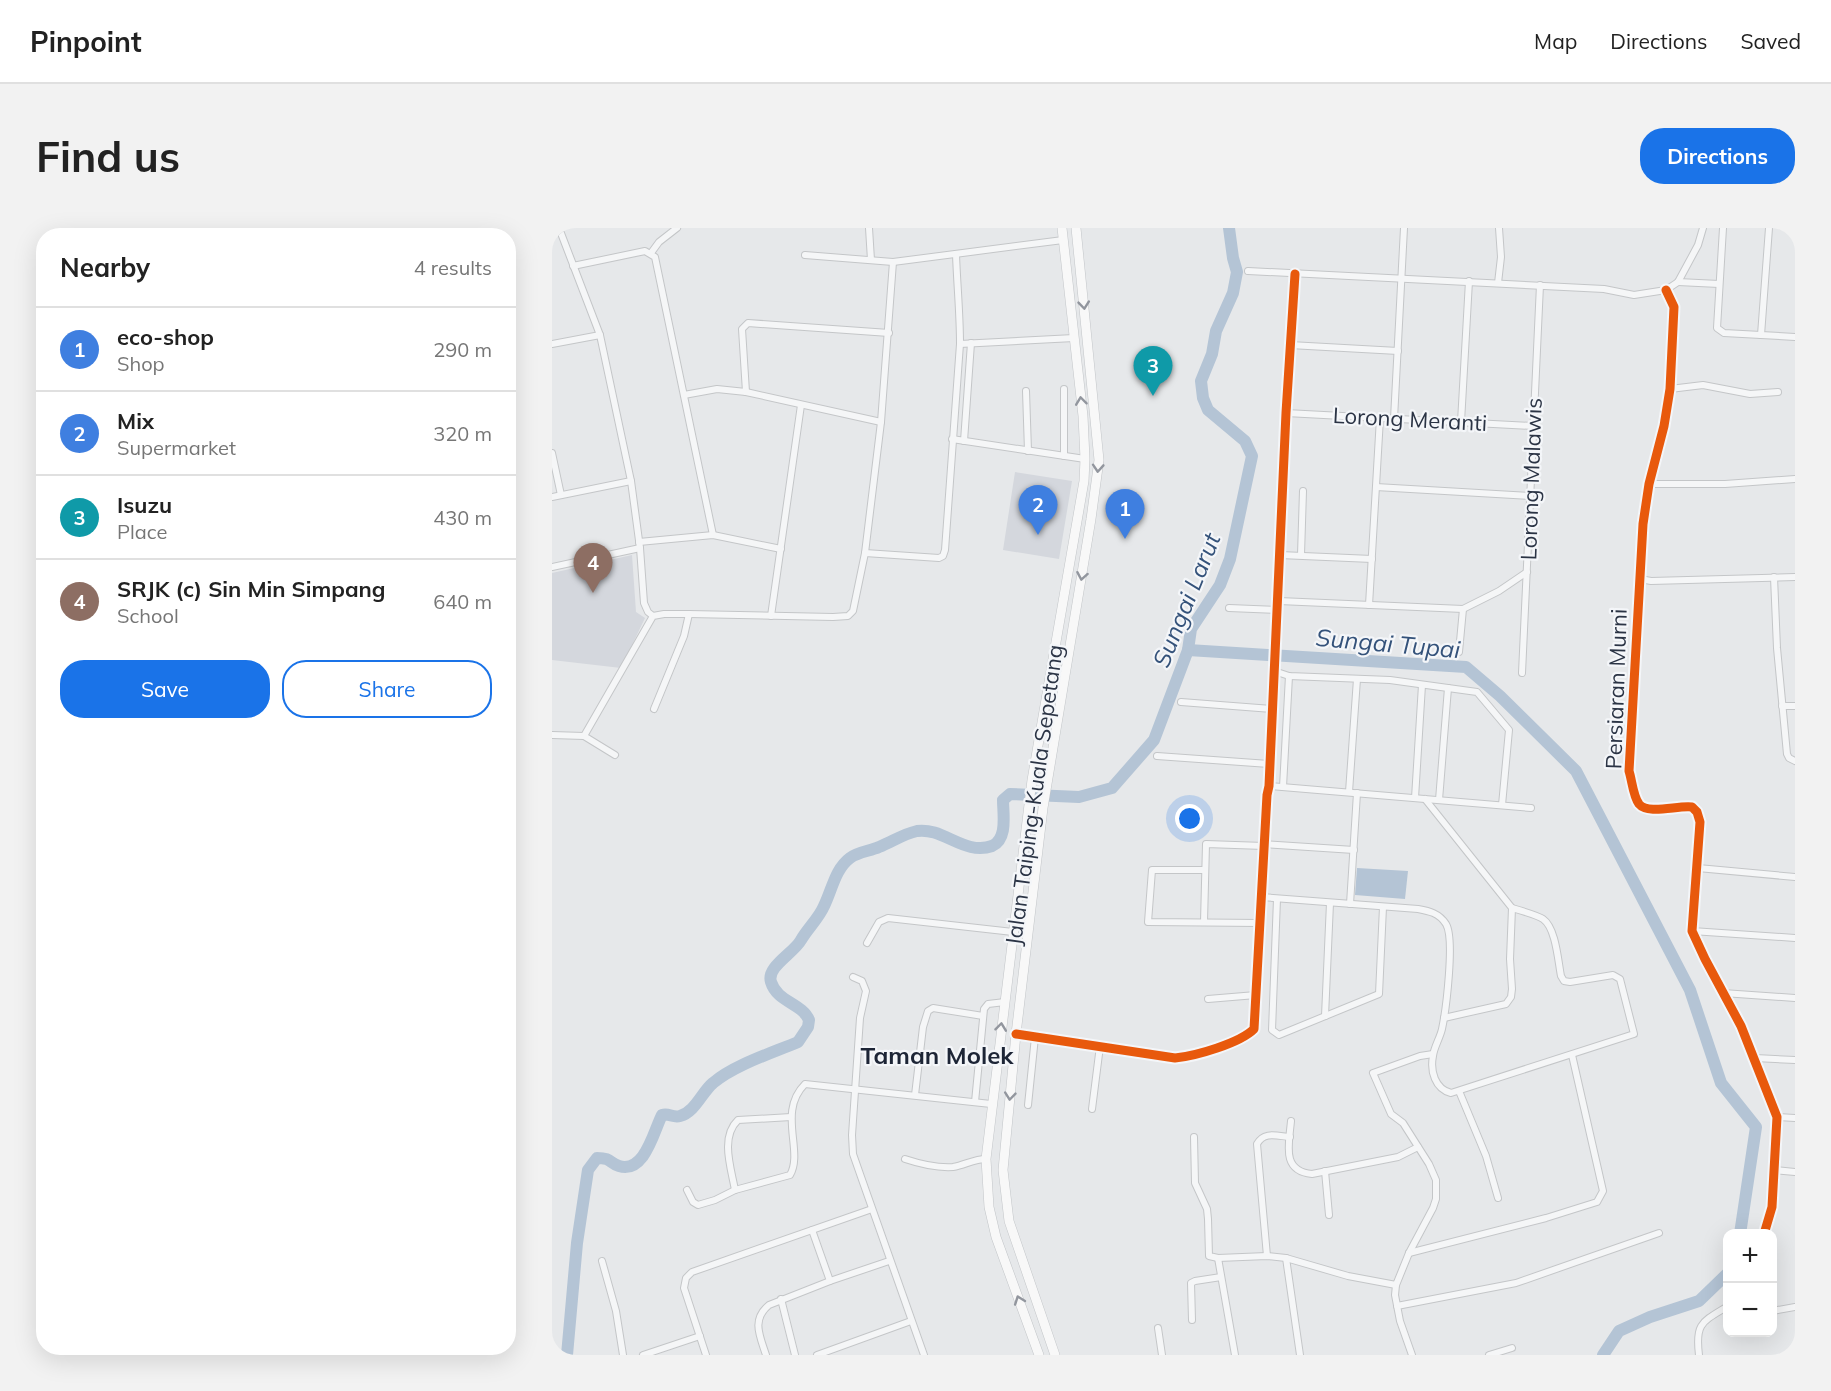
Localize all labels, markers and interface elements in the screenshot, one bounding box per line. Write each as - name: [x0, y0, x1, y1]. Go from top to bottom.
- text: Pinpoint: [30, 24, 142, 59]
- text: Map: [1534, 28, 1577, 54]
- text: Directions: [1610, 28, 1707, 54]
- text: Saved: [1740, 28, 1801, 54]
- button: Directions: [1640, 128, 1795, 184]
- text: Find us: [36, 130, 180, 183]
- text: Nearby: [60, 251, 150, 284]
- text: 4 results: [414, 255, 492, 280]
- one-way arrow: [1077, 300, 1090, 309]
- text: eco-shop: [117, 323, 214, 351]
- text: 1: [74, 337, 86, 362]
- text: 290 m: [433, 337, 492, 362]
- pin: 3: [1134, 346, 1172, 396]
- text: Shop: [117, 351, 165, 376]
- one-way arrow: [1076, 396, 1088, 405]
- street label: Lorong Malawis: [1514, 397, 1548, 561]
- street label: Lorong Meranti: [1332, 401, 1488, 437]
- text: Mix: [117, 407, 154, 435]
- text: 2: [74, 421, 86, 446]
- text: 320 m: [433, 421, 492, 446]
- text: Supermarket: [117, 435, 236, 460]
- one-way arrow: [1091, 464, 1104, 473]
- pin: 2: [1018, 486, 1058, 535]
- pin: 1: [1106, 490, 1144, 539]
- text: Isuzu: [117, 491, 172, 519]
- text: 3: [74, 505, 86, 530]
- text: 430 m: [433, 505, 492, 530]
- text: Place: [117, 519, 167, 544]
- water label: Sungai Larut: [1145, 528, 1227, 672]
- pin: 4: [574, 544, 612, 593]
- one-way arrow: [1076, 572, 1088, 581]
- text: SRJK (c) Sin Min Simpang: [117, 575, 386, 603]
- text: 4: [74, 589, 86, 614]
- text: 640 m: [433, 589, 492, 614]
- text: School: [117, 603, 179, 628]
- street label: Persiaran Murni: [1599, 608, 1633, 770]
- water label: Sungai Tupai: [1315, 622, 1462, 664]
- street label: Jalan Taiping-Kuala Sepetang: [999, 643, 1069, 947]
- button: Save: [60, 660, 270, 718]
- button: Share: [282, 660, 492, 718]
- your location: [1175, 804, 1204, 833]
- one-way arrow: [995, 1022, 1007, 1031]
- district label: Taman Molek: [860, 1040, 1014, 1070]
- one-way arrow: [1004, 1091, 1017, 1100]
- map controls: [1723, 1229, 1777, 1337]
- button: +: [1723, 1229, 1777, 1283]
- button: −: [1723, 1283, 1777, 1337]
- one-way arrow: [1013, 1295, 1026, 1306]

